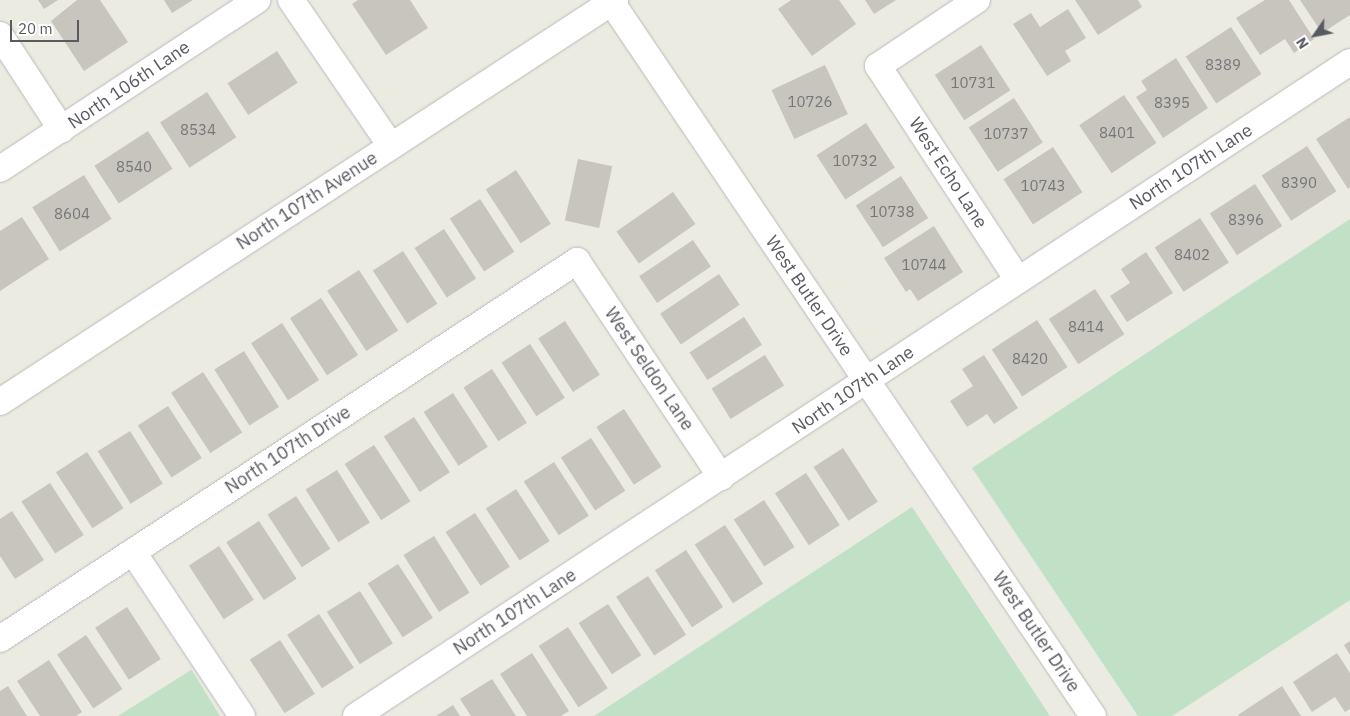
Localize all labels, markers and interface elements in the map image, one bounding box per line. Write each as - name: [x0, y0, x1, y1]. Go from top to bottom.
- scale bar: [12, 10, 81, 42]
- north arrow: [1290, 10, 1340, 60]
- text: 20 m: [18, 19, 53, 38]
- text: N: [1292, 34, 1313, 52]
- street label: North 106th Lane: [64, 36, 194, 134]
- house number: 8389: [1205, 56, 1241, 74]
- house number: 10731: [951, 74, 995, 92]
- house number: 10726: [788, 93, 832, 111]
- house number: 8395: [1154, 94, 1190, 112]
- street label: West Echo Lane: [904, 114, 992, 232]
- street label: North 107th Lane: [1125, 119, 1257, 215]
- house number: 8534: [180, 121, 216, 139]
- house number: 8401: [1099, 124, 1135, 142]
- house number: 10737: [984, 125, 1028, 143]
- street label: North 107th Avenue: [233, 147, 381, 255]
- house number: 10732: [833, 152, 877, 170]
- house number: 8540: [116, 158, 152, 176]
- house number: 8390: [1281, 174, 1317, 192]
- house number: 10743: [1021, 177, 1065, 195]
- house number: 10738: [870, 203, 914, 221]
- house number: 8604: [54, 205, 90, 223]
- house number: 8396: [1228, 211, 1264, 229]
- street label: West Butler Drive: [761, 232, 857, 360]
- house number: 8402: [1174, 246, 1210, 264]
- house number: 10744: [902, 256, 946, 274]
- street label: West Seldon Lane: [600, 303, 698, 435]
- house number: 8414: [1068, 318, 1104, 336]
- street label: North 107th Lane: [788, 341, 918, 439]
- house number: 8420: [1012, 350, 1048, 368]
- street label: North 107th Drive: [221, 401, 355, 499]
- street label: North 107th Lane: [449, 564, 581, 660]
- street label: West Butler Drive: [988, 568, 1084, 696]

